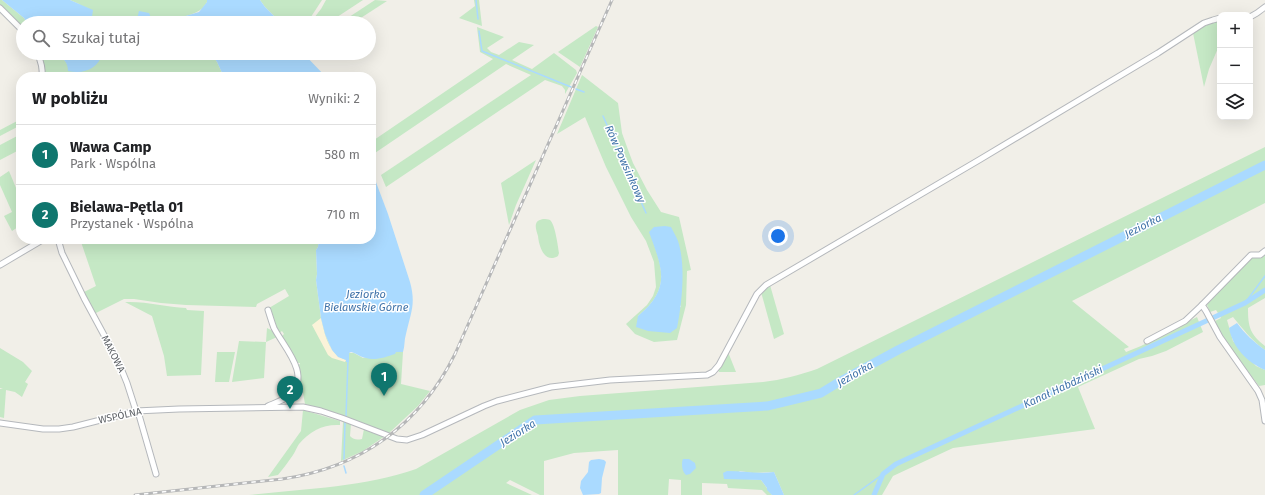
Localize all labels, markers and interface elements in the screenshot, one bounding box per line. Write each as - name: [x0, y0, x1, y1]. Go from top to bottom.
- map controls: [1217, 12, 1253, 120]
- button: +: [1217, 12, 1253, 48]
- search box: [16, 16, 376, 60]
- icon: search: [30, 27, 52, 49]
- text: Szukaj tutaj: [62, 29, 140, 47]
- button: −: [1217, 48, 1253, 84]
- button: layers: [1217, 84, 1253, 120]
- text: W pobliżu: [32, 88, 108, 109]
- text: Wyniki: 2: [308, 91, 360, 106]
- water label: Rów Powsinkowy: [602, 123, 648, 205]
- text: Wawa Camp: [70, 138, 152, 156]
- text: 1: [42, 147, 48, 162]
- text: 580 m: [324, 147, 360, 162]
- text: Park · Wspólna: [70, 156, 156, 171]
- text: Bielawa-Pętla 01: [70, 198, 184, 216]
- text: 2: [42, 207, 48, 222]
- text: 710 m: [327, 207, 360, 222]
- water label: Jeziorka: [1122, 211, 1164, 241]
- text: Przystanek · Wspólna: [70, 216, 194, 231]
- your location: [768, 226, 788, 246]
- water label: Jeziorko Bielawskie Górne: [324, 288, 409, 314]
- street label: MAKOWA: [99, 333, 128, 375]
- water label: Jeziorka: [834, 358, 875, 390]
- pin: 1: [371, 363, 397, 396]
- water label: Kanał Habdziński: [1021, 363, 1105, 411]
- pin: 2: [277, 376, 303, 409]
- street label: WSPÓLNA: [97, 404, 143, 426]
- water label: Jeziorka: [497, 417, 538, 450]

